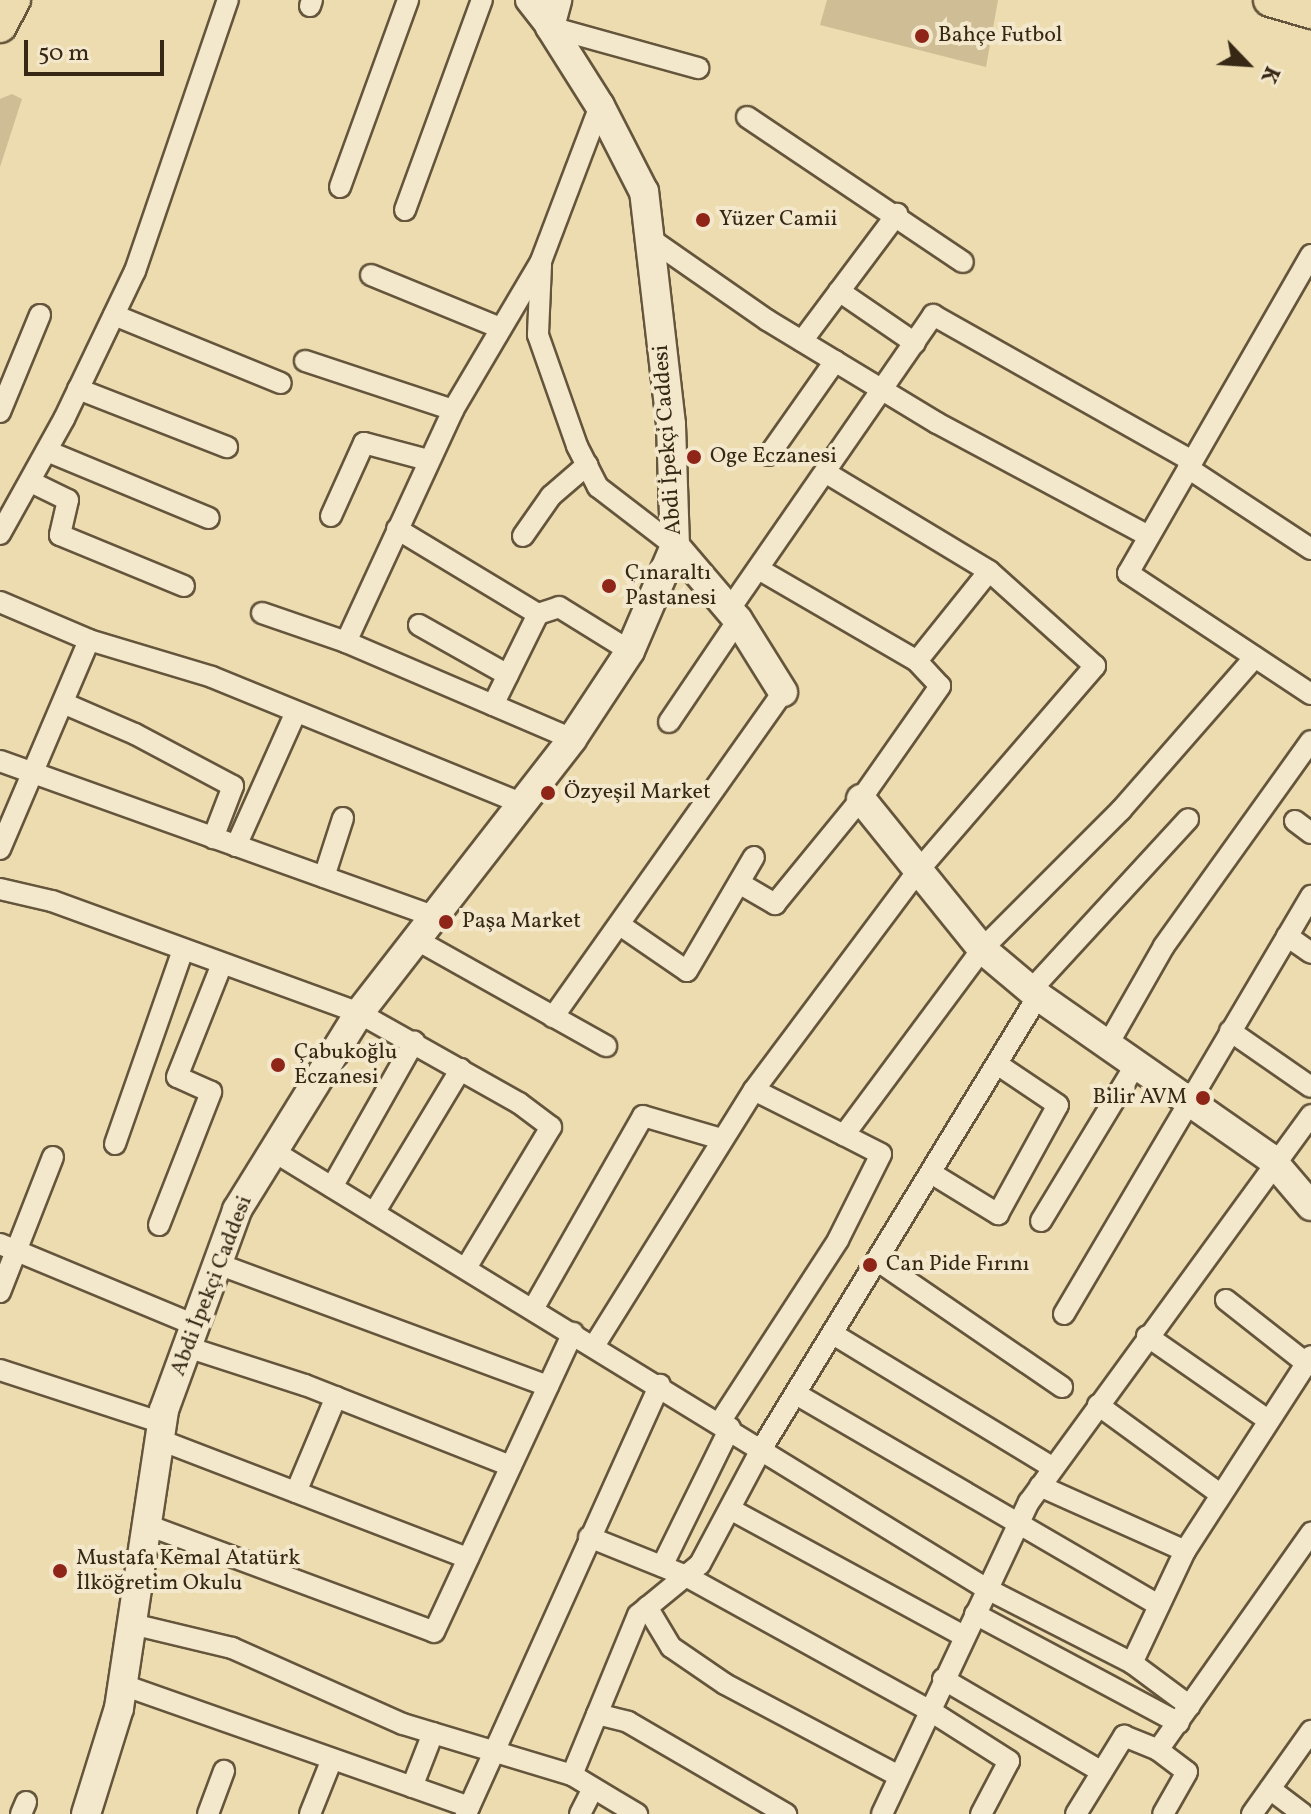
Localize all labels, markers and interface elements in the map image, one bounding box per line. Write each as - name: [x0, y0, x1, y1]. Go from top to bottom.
- place label: Bahçe Futbol: [938, 23, 1062, 49]
- scale bar: [28, 24, 168, 74]
- north arrow: [1207, 24, 1287, 104]
- marker: Bahçe Futbol: [913, 27, 931, 45]
- text: 50 m: [38, 37, 90, 71]
- text: K: [1252, 61, 1287, 88]
- place label: Yüzer Camii: [719, 207, 837, 233]
- marker: Yüzer Camii: [694, 211, 712, 229]
- street label: Abdi İpekçi Caddesi: [648, 344, 688, 536]
- place label: Oge Eczanesi: [710, 444, 837, 470]
- marker: Oge Eczanesi: [685, 448, 703, 466]
- place label: Çınaraltı Pastanesi: [625, 560, 716, 612]
- marker: Çınaraltı Pastanesi: [600, 577, 618, 595]
- place label: Özyeşil Market: [564, 780, 711, 806]
- marker: Özyeşil Market: [539, 784, 557, 802]
- place label: Paşa Market: [462, 909, 581, 935]
- marker: Paşa Market: [437, 913, 455, 931]
- place label: Çabukoğlu Eczanesi: [294, 1039, 397, 1090]
- marker: Çabukoğlu Eczanesi: [269, 1056, 287, 1074]
- place label: Bilir AVM: [1093, 1085, 1187, 1111]
- marker: Bilir AVM: [1194, 1089, 1212, 1107]
- street label: Abdi İpekçi Caddesi: [165, 1192, 259, 1380]
- place label: Can Pide Fırını: [886, 1252, 1029, 1278]
- marker: Can Pide Fırını: [861, 1256, 879, 1274]
- place label: Mustafa Kemal Atatürk İlköğretim Okulu: [76, 1545, 300, 1596]
- marker: Mustafa Kemal Atatürk İlköğretim Okulu: [51, 1562, 69, 1580]

